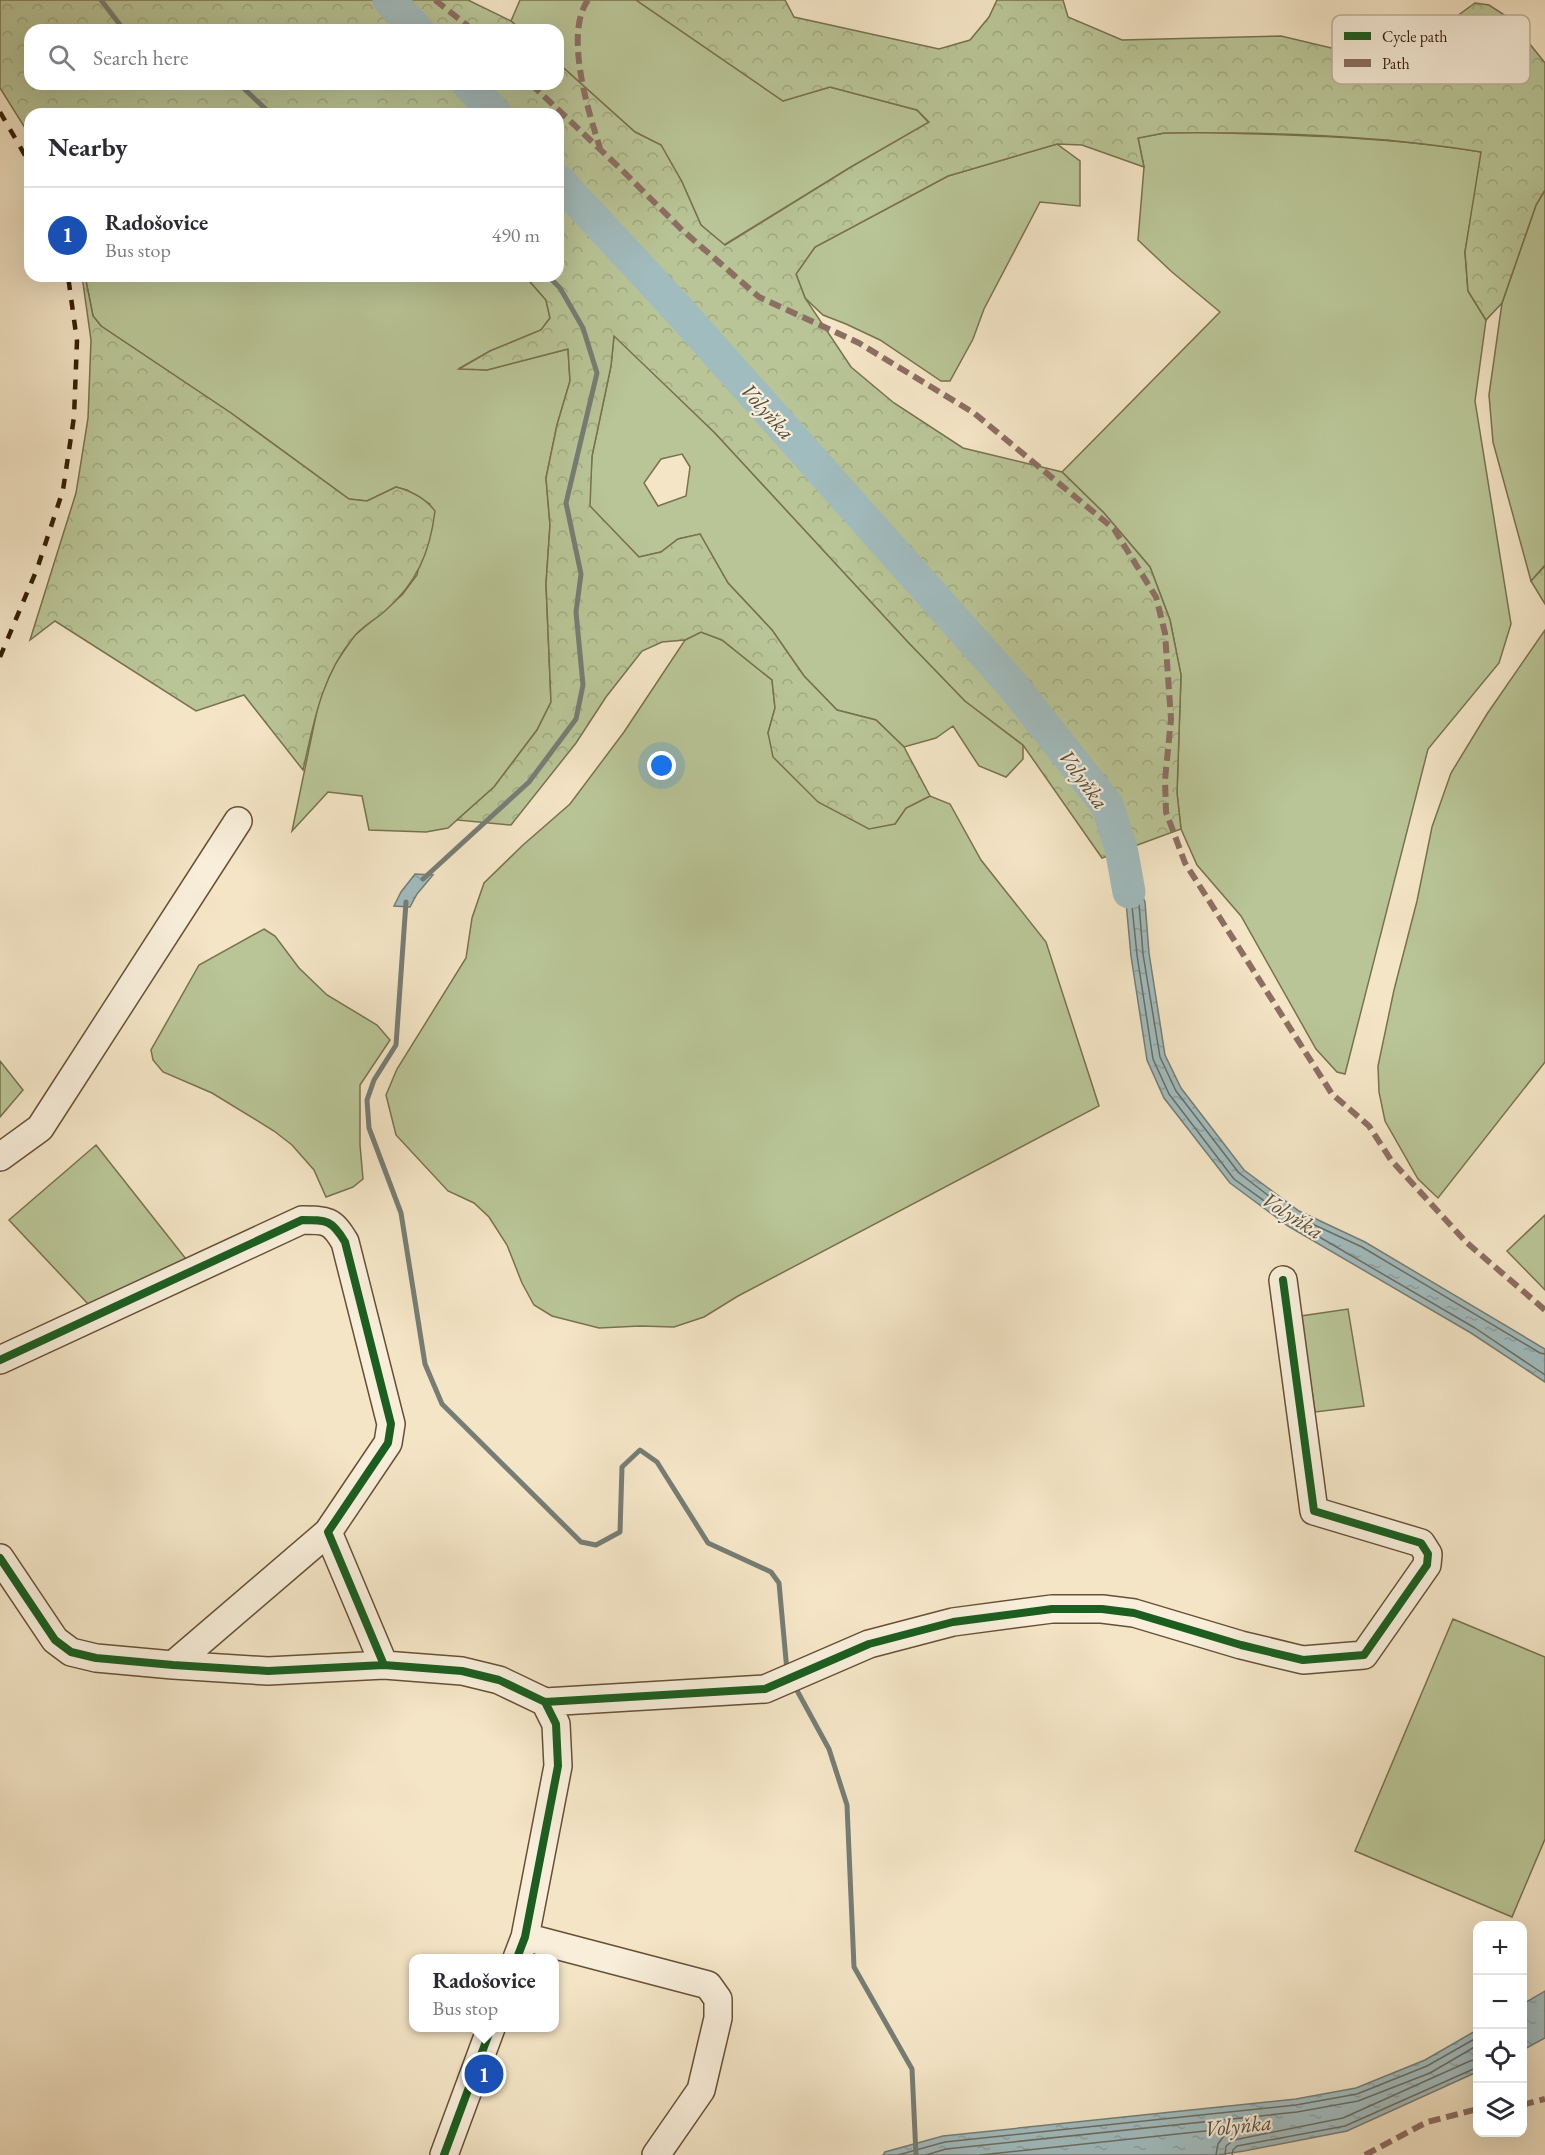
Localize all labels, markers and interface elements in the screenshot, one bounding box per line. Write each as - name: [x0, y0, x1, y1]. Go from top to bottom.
- legend: [1332, 15, 1530, 84]
- search box: [24, 24, 564, 90]
- text: Cycle path: [1382, 26, 1447, 47]
- icon: search: [45, 41, 78, 74]
- text: Search here: [93, 43, 188, 72]
- text: Path: [1382, 53, 1410, 74]
- text: Nearby: [48, 130, 128, 164]
- text: Radošovice: [105, 208, 208, 237]
- text: 1: [62, 222, 73, 248]
- text: 490 m: [492, 222, 540, 248]
- text: Bus stop: [105, 237, 171, 263]
- water label: Volyňka: [734, 376, 801, 446]
- water label: Volyňka: [1052, 743, 1115, 815]
- your location: [647, 751, 676, 780]
- water label: Volyňka: [1256, 1185, 1329, 1246]
- map controls: [1473, 1921, 1527, 2137]
- button: +: [1473, 1921, 1527, 1975]
- popup: [409, 1954, 559, 2032]
- text: Radošovice: [432, 1966, 536, 1995]
- button: −: [1473, 1975, 1527, 2029]
- text: Bus stop: [432, 1995, 498, 2021]
- button: locate: [1473, 2029, 1527, 2083]
- pin: 1: [464, 2052, 504, 2096]
- button: layers: [1473, 2083, 1527, 2137]
- water label: Volyňka: [1203, 2108, 1273, 2143]

